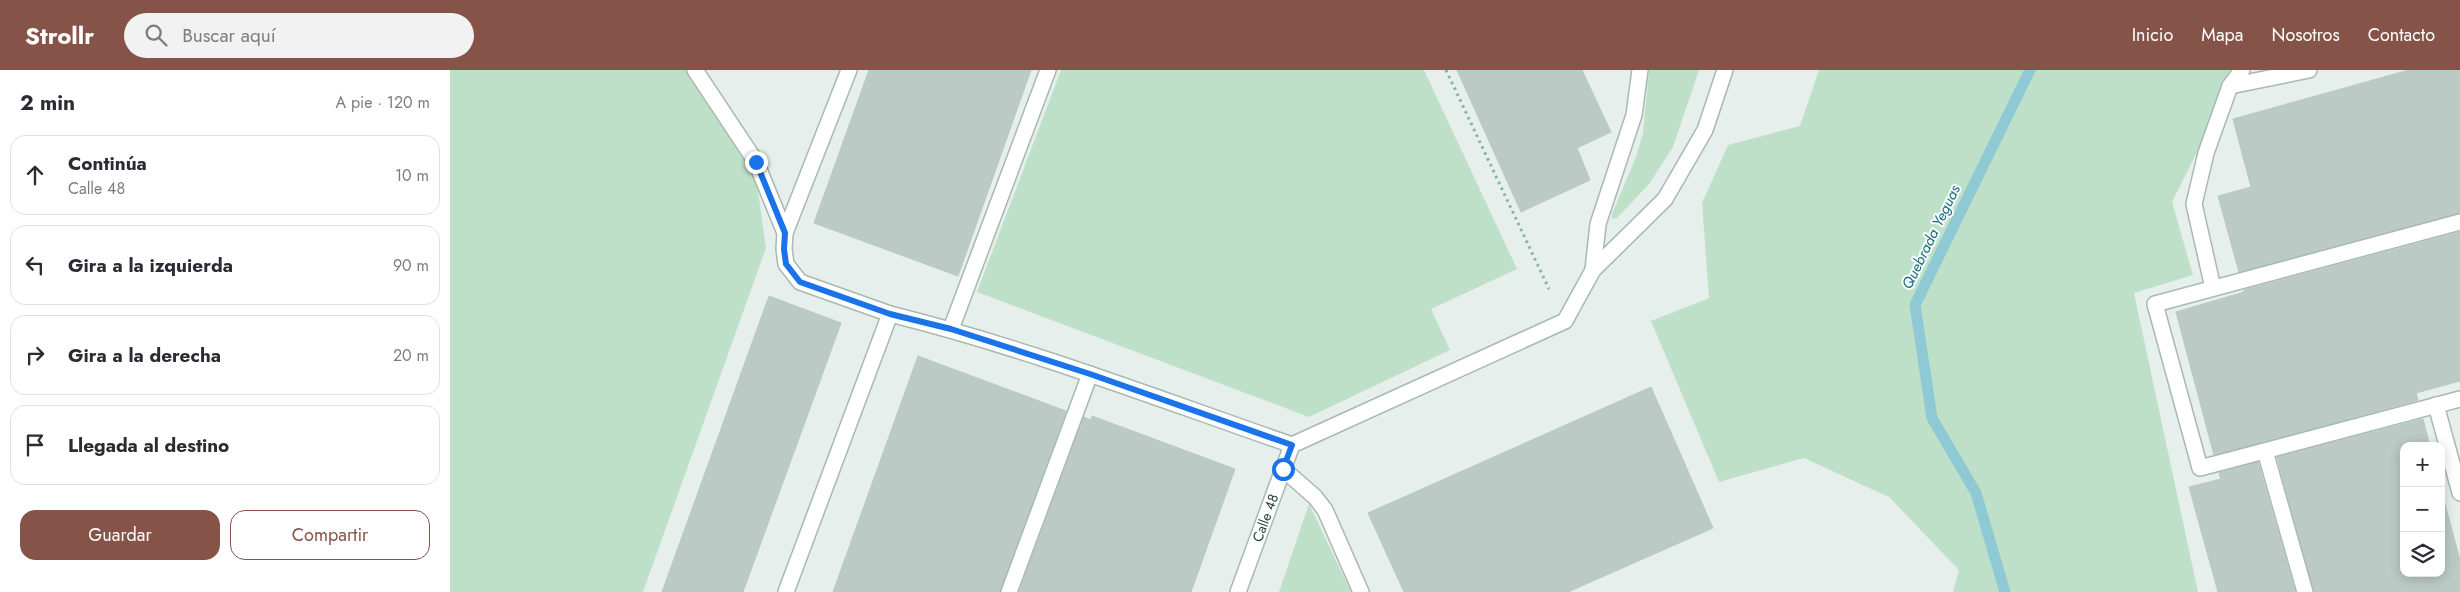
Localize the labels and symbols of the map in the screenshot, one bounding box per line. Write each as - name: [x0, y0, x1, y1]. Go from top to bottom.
- route end: [745, 151, 768, 174]
- water label: Quebrada Yeguas: [1896, 181, 1966, 293]
- route start: [1272, 458, 1295, 481]
- street label: Calle 48: [1247, 491, 1283, 545]

